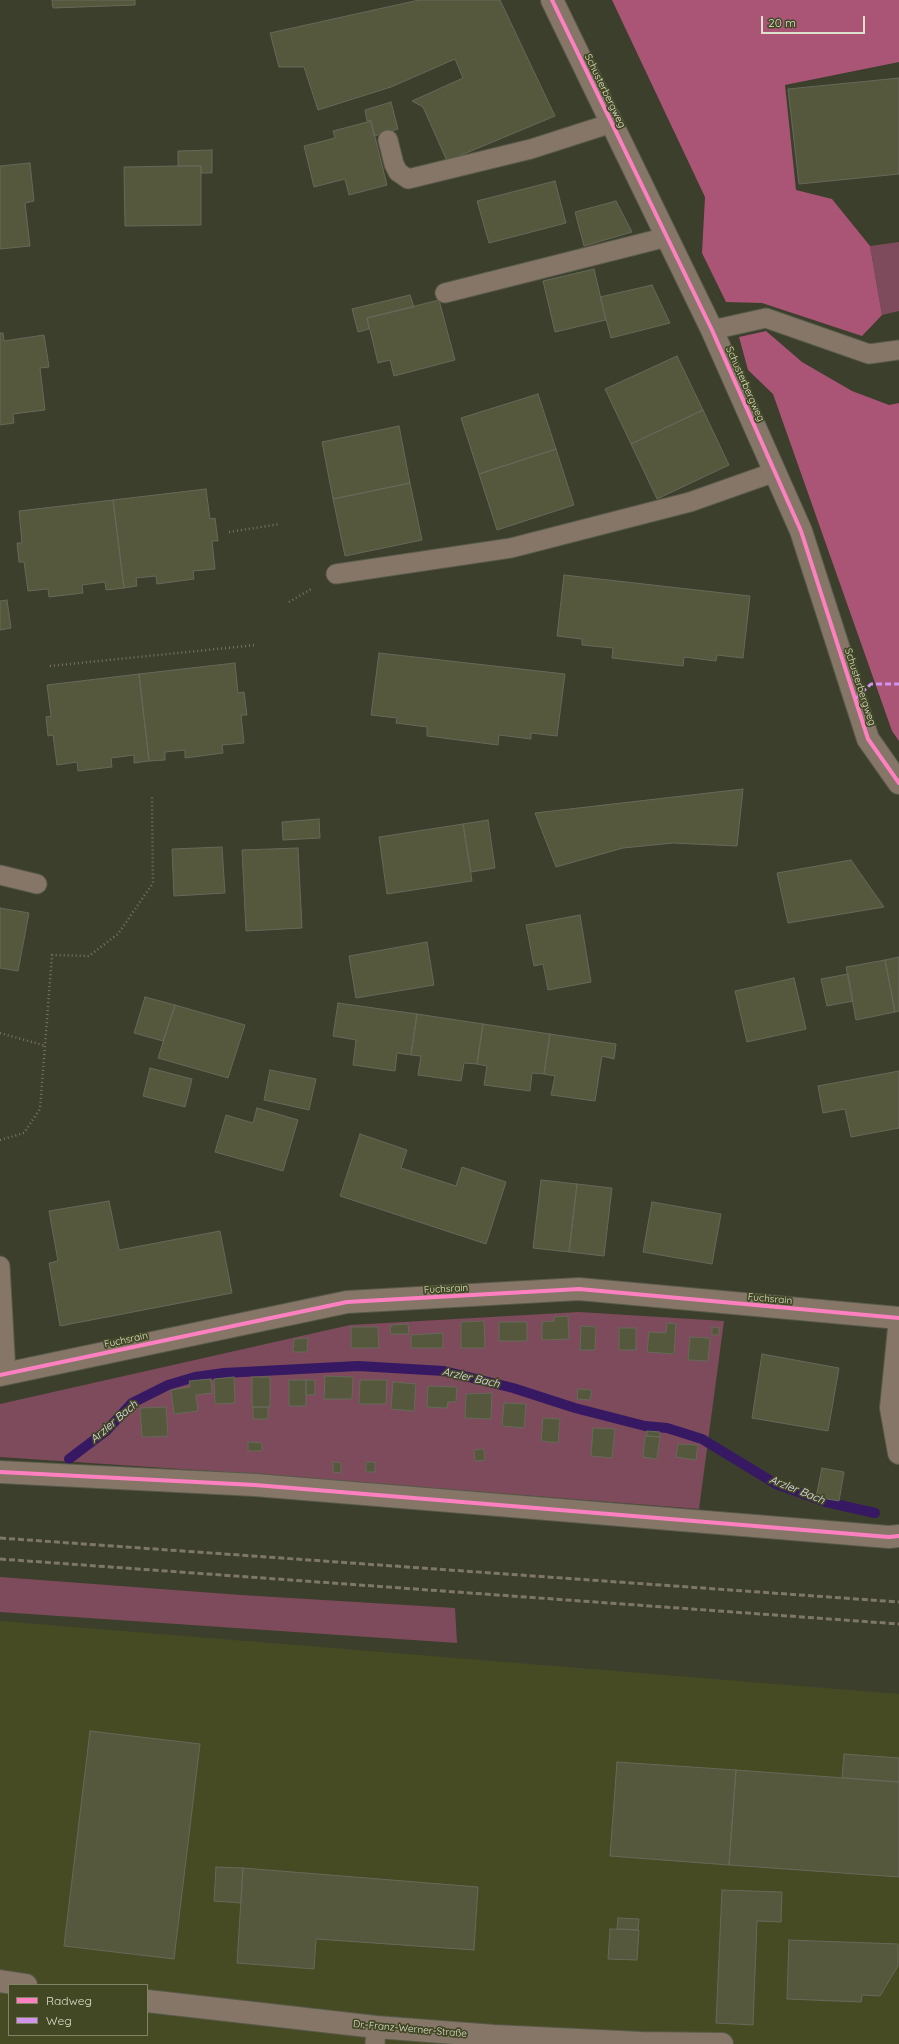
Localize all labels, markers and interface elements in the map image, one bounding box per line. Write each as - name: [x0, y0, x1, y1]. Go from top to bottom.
- scale bar: [763, 8, 867, 34]
- text: 20 m: [768, 15, 796, 30]
- street label: Schusterbergweg: [582, 52, 628, 130]
- street label: Schusterbergweg: [723, 345, 767, 423]
- street label: Schusterbergweg: [842, 647, 878, 727]
- street label: Fuchsrain: [423, 1282, 469, 1296]
- street label: Fuchsrain: [747, 1291, 793, 1307]
- street label: Fuchsrain: [103, 1330, 149, 1350]
- water label: Arzler Bach: [441, 1365, 501, 1391]
- water label: Arzler Bach: [88, 1398, 140, 1446]
- water label: Arzler Bach: [768, 1473, 826, 1507]
- legend: [8, 1984, 148, 2036]
- text: Radweg: [46, 1993, 92, 2008]
- text: Weg: [46, 2013, 72, 2028]
- street label: Dr.-Franz-Werner-Straße: [353, 2018, 467, 2040]

